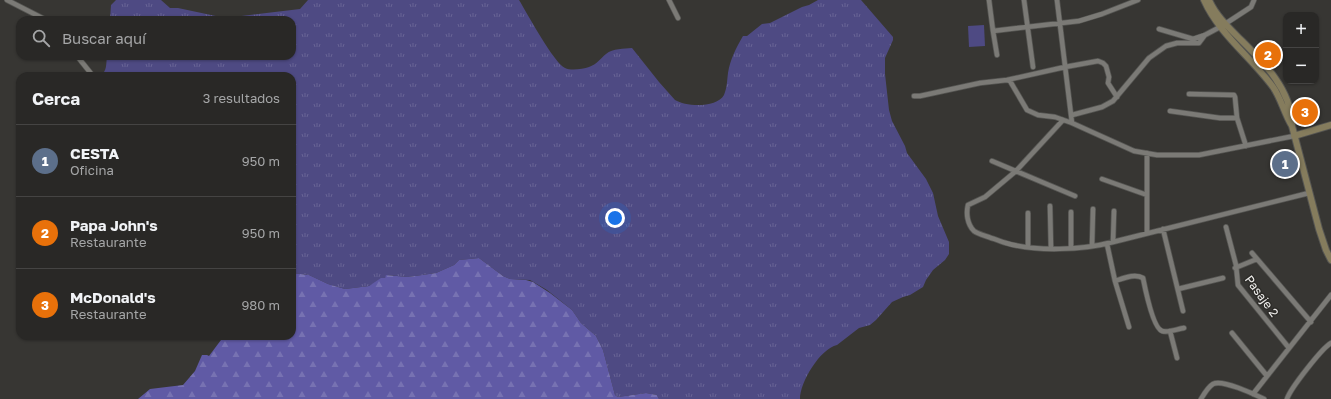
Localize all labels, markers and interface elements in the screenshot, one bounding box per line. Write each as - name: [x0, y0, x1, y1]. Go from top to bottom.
- map controls: [1283, 12, 1319, 84]
- button: +: [1283, 12, 1319, 48]
- search box: [16, 16, 296, 60]
- icon: search: [30, 27, 52, 49]
- text: Buscar aquí: [62, 29, 146, 47]
- pin: 2: [1255, 40, 1281, 70]
- button: −: [1283, 48, 1319, 84]
- text: Cerca: [32, 88, 80, 109]
- text: 3 resultados: [203, 90, 280, 106]
- pin: 3: [1292, 97, 1318, 127]
- text: CESTA: [70, 144, 119, 162]
- pin: 1: [1272, 149, 1298, 179]
- text: 1: [42, 153, 48, 169]
- text: 950 m: [242, 153, 280, 169]
- text: Oficina: [70, 162, 114, 178]
- your location: [605, 208, 625, 228]
- text: Papa John's: [70, 216, 158, 234]
- text: 2: [41, 225, 49, 241]
- text: 950 m: [242, 225, 280, 241]
- text: Restaurante: [70, 234, 146, 250]
- street label: Pasaje 2: [1242, 272, 1282, 320]
- text: McDonald's: [70, 288, 156, 306]
- text: 3: [41, 297, 49, 313]
- text: 980 m: [241, 297, 280, 313]
- text: Restaurante: [70, 306, 146, 322]

